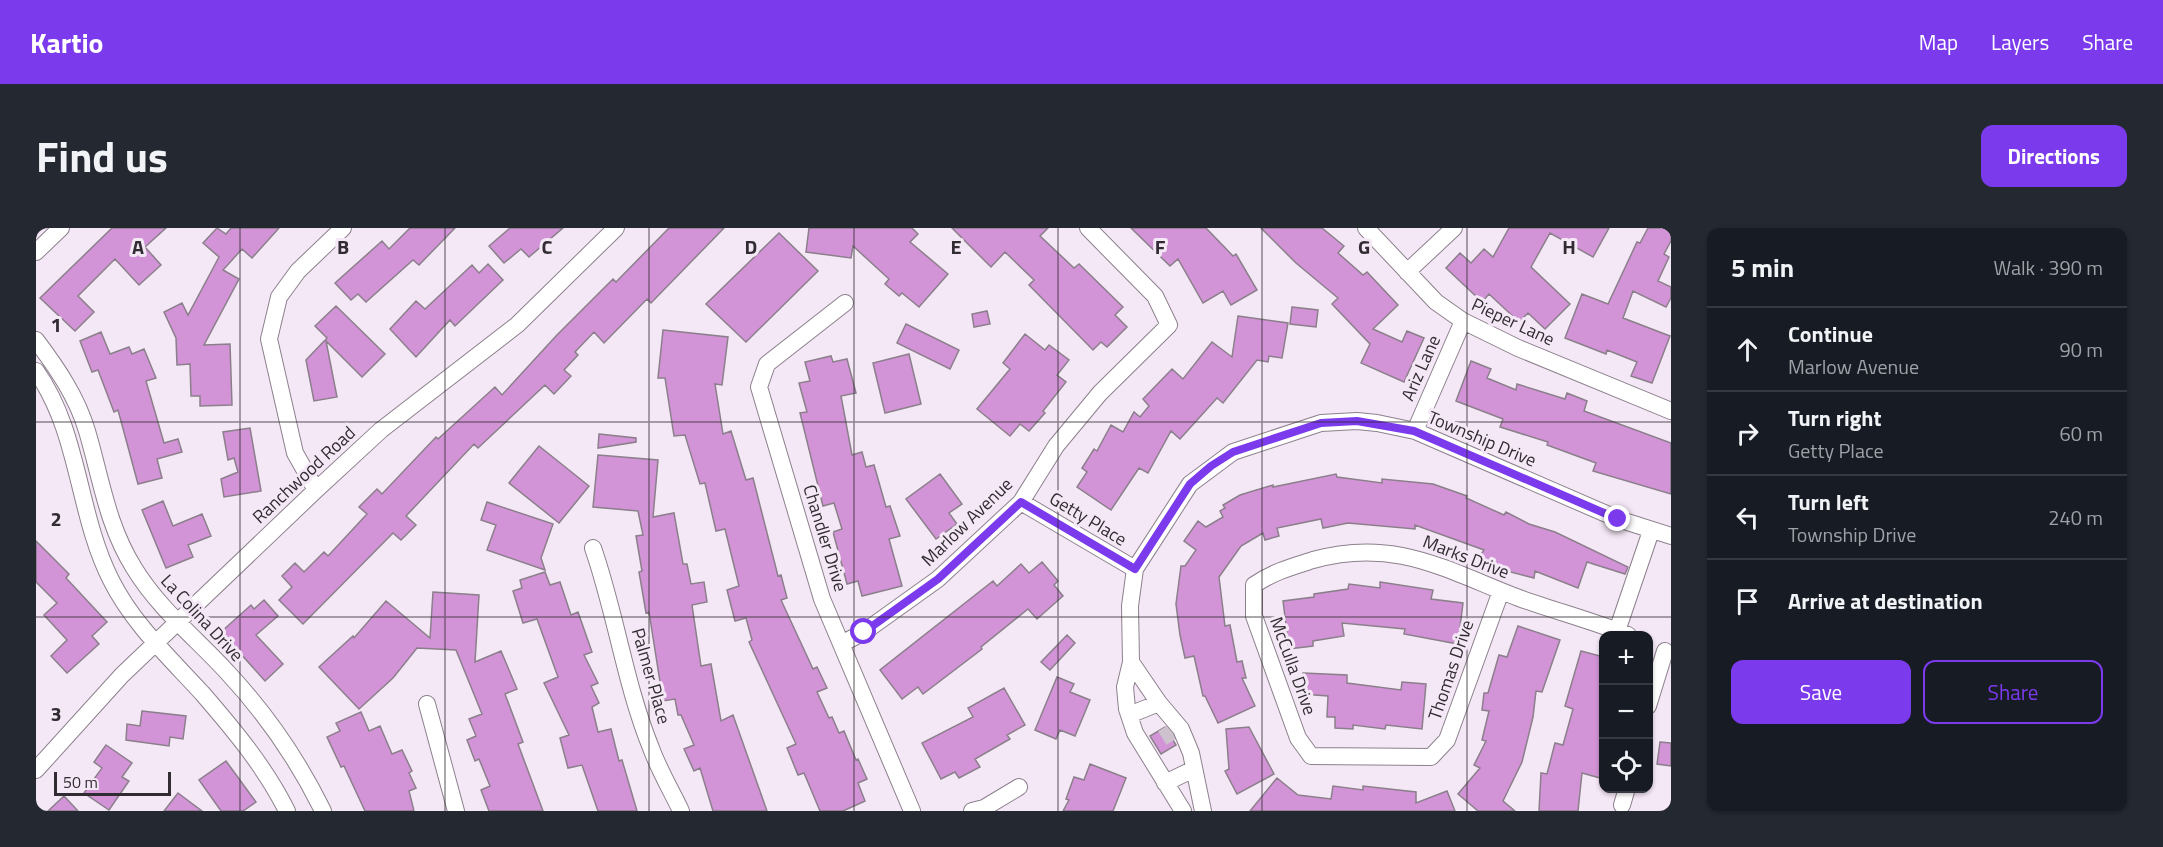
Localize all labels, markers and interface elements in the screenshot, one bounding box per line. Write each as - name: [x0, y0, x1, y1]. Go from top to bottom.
- text: Kartio: [30, 21, 104, 64]
- text: Map: [1919, 26, 1958, 58]
- text: Layers: [1991, 26, 2049, 58]
- text: Share: [2082, 26, 2133, 58]
- text: Find us: [36, 124, 168, 188]
- button: Directions: [1981, 125, 2127, 187]
- text: A: [132, 231, 144, 262]
- text: B: [337, 231, 349, 262]
- text: C: [542, 231, 553, 262]
- text: D: [745, 231, 757, 262]
- text: E: [950, 231, 962, 262]
- text: F: [1155, 231, 1166, 262]
- text: G: [1358, 231, 1370, 262]
- text: H: [1562, 231, 1576, 262]
- text: 5 min: [1731, 248, 1794, 287]
- text: Walk · 390 m: [1994, 252, 2103, 283]
- street label: Pieper Lane: [1467, 291, 1559, 353]
- text: 1: [50, 309, 62, 340]
- text: Continue: [1788, 317, 1873, 351]
- street label: Ariz Lane: [1394, 331, 1447, 405]
- icon: ahead: [1731, 333, 1764, 366]
- text: 90 m: [2059, 334, 2103, 365]
- text: Marlow Avenue: [1788, 351, 1919, 382]
- text: Turn right: [1788, 401, 1882, 435]
- street label: Township Drive: [1424, 404, 1541, 474]
- icon: right: [1731, 417, 1764, 450]
- text: 60 m: [2059, 418, 2103, 449]
- street label: Ranchwood Road: [246, 420, 361, 530]
- text: Getty Place: [1788, 435, 1884, 466]
- street label: Marlow Avenue: [915, 471, 1018, 572]
- street label: Chandler Drive: [796, 481, 855, 595]
- street label: Getty Place: [1044, 485, 1132, 552]
- text: Turn left: [1788, 485, 1869, 519]
- icon: left: [1731, 501, 1764, 534]
- text: 240 m: [2048, 502, 2103, 533]
- text: 2: [50, 503, 62, 534]
- route end: [1604, 505, 1630, 531]
- text: Township Drive: [1788, 519, 1916, 550]
- street label: Marks Drive: [1419, 528, 1513, 585]
- street label: La Colina Drive: [155, 568, 250, 667]
- text: Arrive at destination: [1788, 584, 1983, 618]
- icon: arrive: [1731, 585, 1764, 618]
- street label: McCulla Drive: [1263, 613, 1324, 719]
- street label: Thomas Drive: [1421, 616, 1480, 724]
- route start: [850, 618, 876, 644]
- street label: Palmer Place: [625, 625, 678, 727]
- map controls: [1599, 631, 1653, 793]
- button: +: [1599, 631, 1653, 685]
- button: Save: [1731, 660, 1911, 724]
- button: Share: [1923, 660, 2103, 724]
- button: −: [1599, 685, 1653, 739]
- text: 3: [50, 698, 62, 729]
- button: locate: [1599, 739, 1653, 793]
- scale bar: [54, 769, 171, 796]
- text: 50 m: [63, 770, 98, 794]

